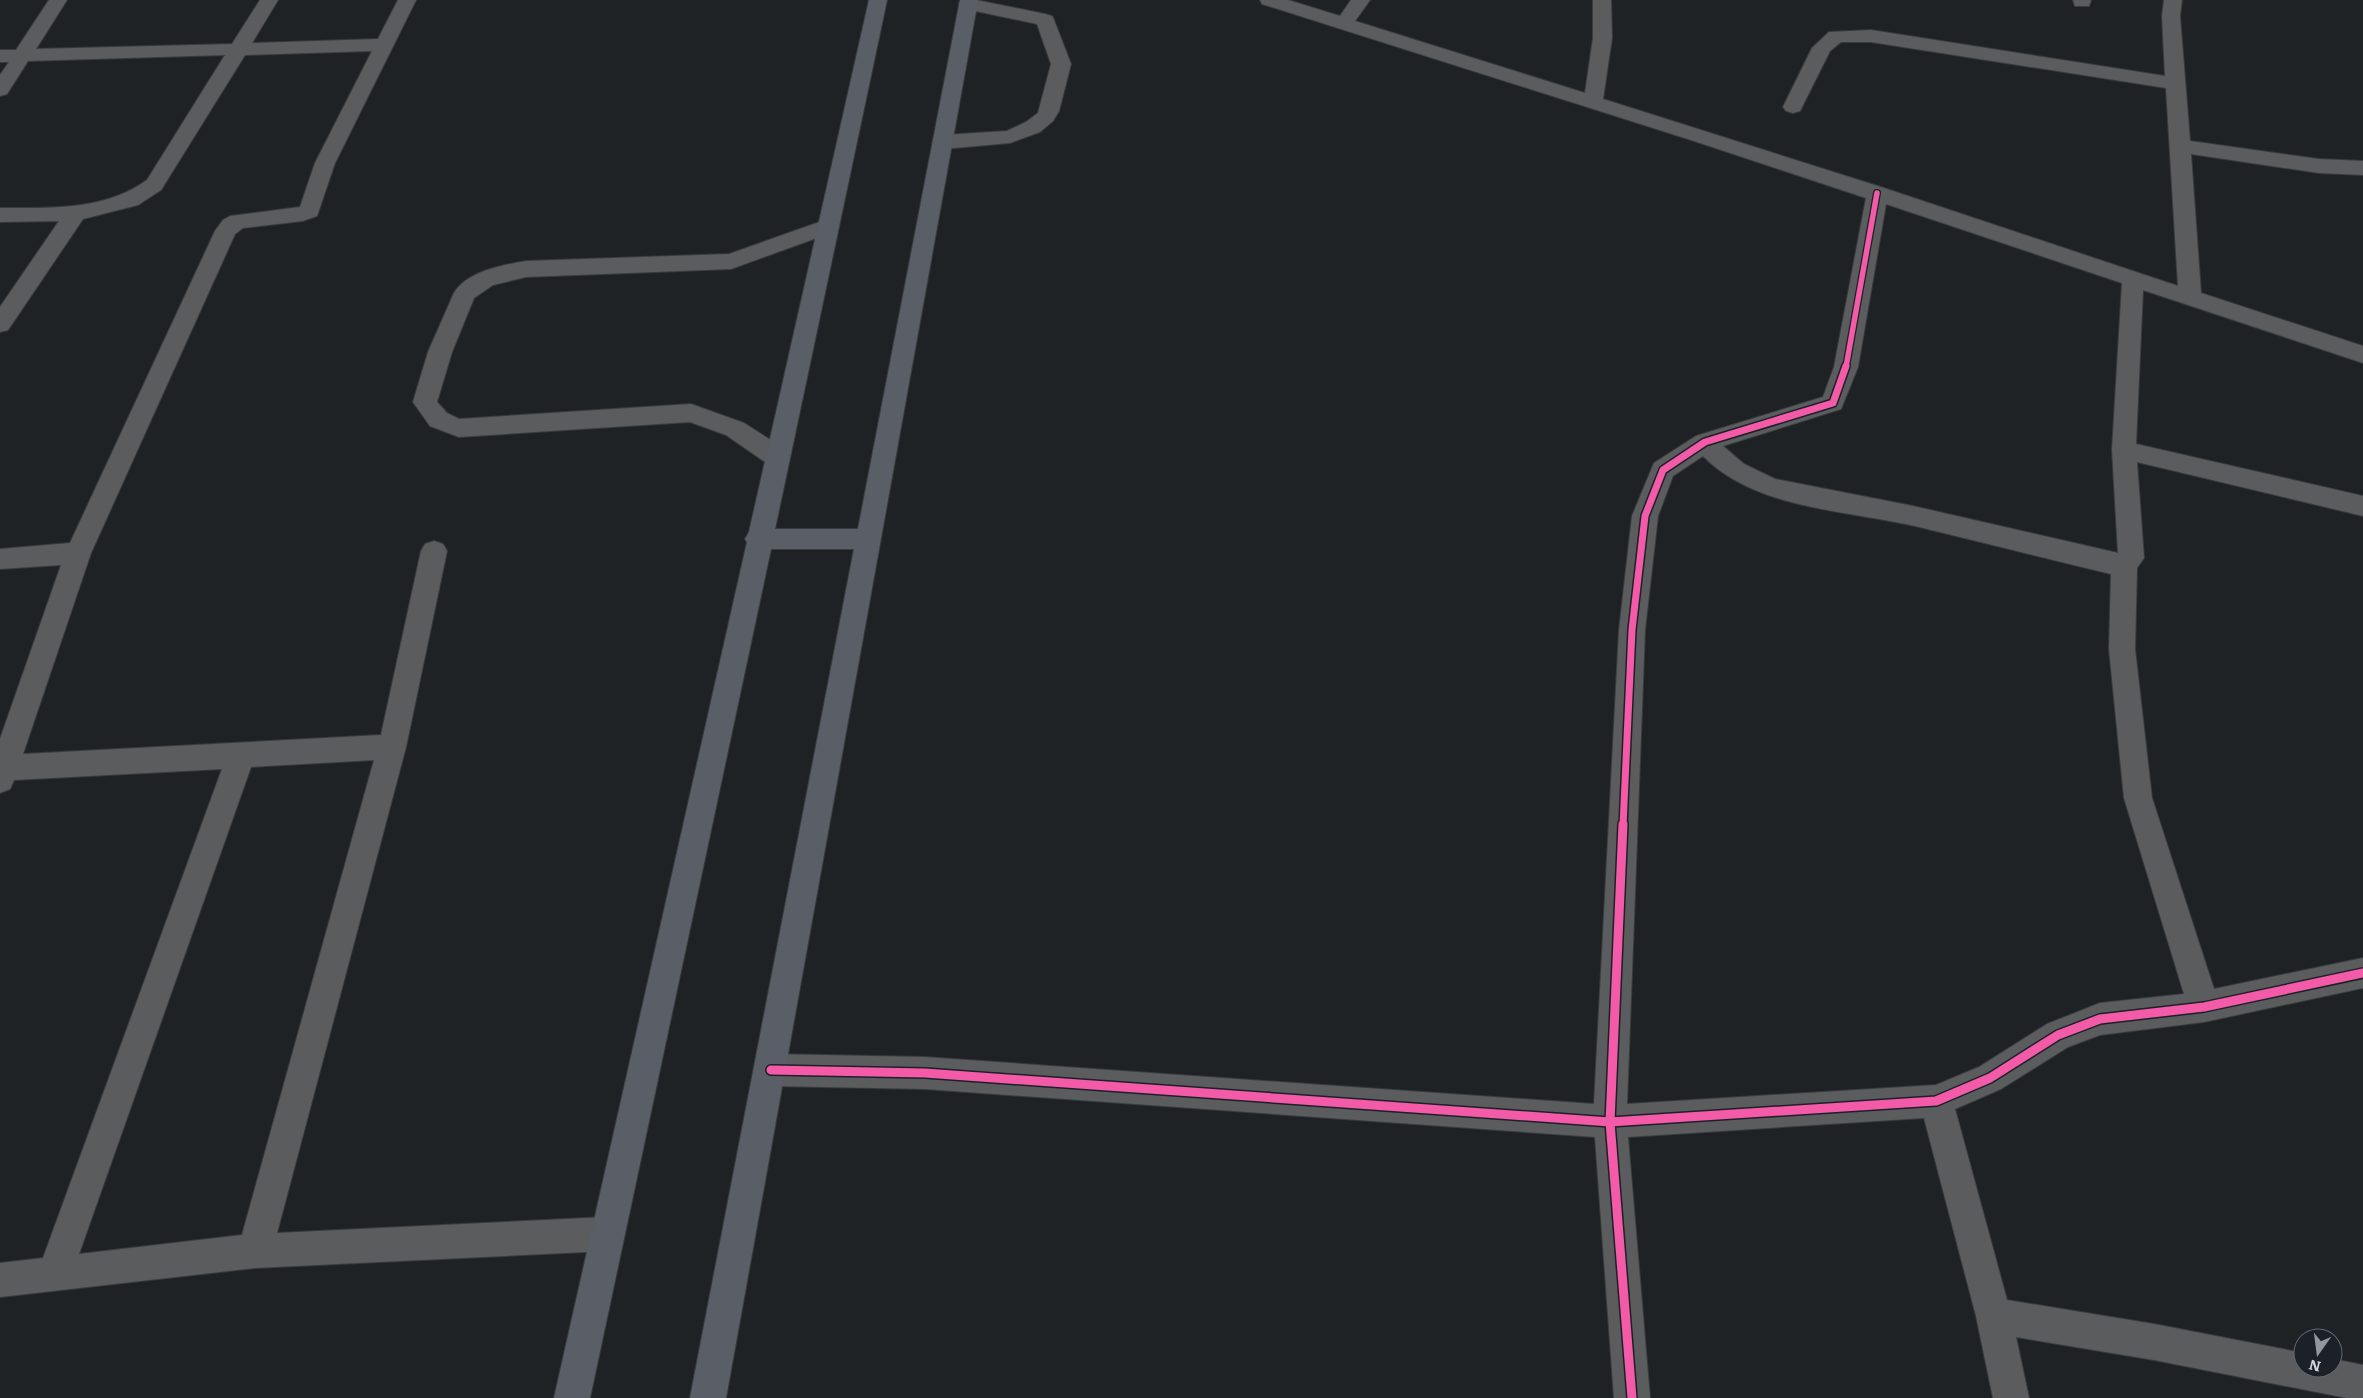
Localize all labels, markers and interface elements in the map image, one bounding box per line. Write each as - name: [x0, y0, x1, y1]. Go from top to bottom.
- north arrow: [2293, 1328, 2343, 1378]
- text: N: [2306, 1355, 2323, 1378]

